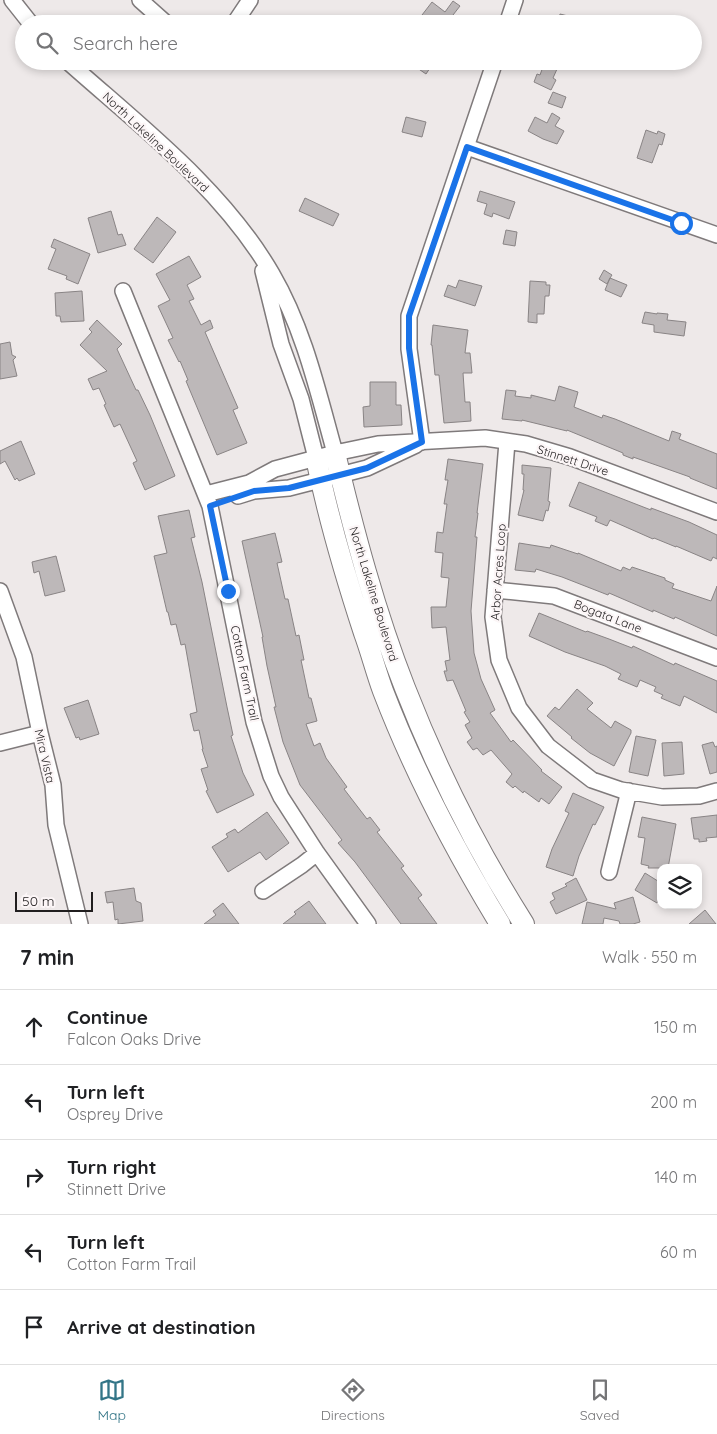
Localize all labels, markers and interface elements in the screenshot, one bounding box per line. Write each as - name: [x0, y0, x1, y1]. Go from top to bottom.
- search box: [15, 15, 702, 70]
- icon: search: [33, 29, 61, 57]
- text: Search here: [73, 31, 178, 55]
- street label: North Lakeline Boulevard: [100, 89, 212, 195]
- route start: [670, 212, 693, 235]
- street label: Stinnett Drive: [535, 441, 611, 479]
- street label: Arbor Acres Loop: [487, 523, 509, 621]
- street label: North Lakeline Boulevard: [346, 525, 402, 663]
- route end: [217, 580, 240, 603]
- street label: Bogata Lane: [572, 596, 644, 636]
- street label: Cotton Farm Trail: [228, 624, 262, 722]
- street label: Mira Vista: [32, 727, 58, 785]
- map controls: [657, 864, 702, 909]
- button: layers: [657, 864, 702, 909]
- scale bar: [15, 889, 92, 912]
- text: 50 m: [22, 892, 55, 910]
- text: 7 min: [20, 944, 74, 970]
- text: Walk · 550 m: [602, 947, 697, 967]
- text: Continue: [67, 1005, 148, 1029]
- icon: ahead: [20, 1013, 48, 1041]
- text: 150 m: [654, 1017, 697, 1037]
- text: Falcon Oaks Drive: [67, 1029, 201, 1049]
- text: Turn left: [67, 1080, 145, 1104]
- icon: left: [20, 1088, 48, 1116]
- text: 200 m: [650, 1092, 697, 1112]
- text: Osprey Drive: [67, 1104, 163, 1124]
- text: Turn right: [67, 1155, 156, 1179]
- icon: right: [20, 1163, 48, 1191]
- text: 140 m: [654, 1167, 697, 1187]
- text: Stinnett Drive: [67, 1179, 166, 1199]
- text: Turn left: [67, 1230, 145, 1254]
- icon: left: [20, 1238, 48, 1266]
- text: 60 m: [660, 1242, 697, 1262]
- text: Cotton Farm Trail: [67, 1254, 196, 1274]
- icon: arrive: [20, 1313, 48, 1341]
- text: Arrive at destination: [67, 1315, 256, 1339]
- tab: Map: [97, 1376, 126, 1424]
- tab: Directions: [321, 1376, 385, 1424]
- tab: Saved: [580, 1376, 620, 1424]

